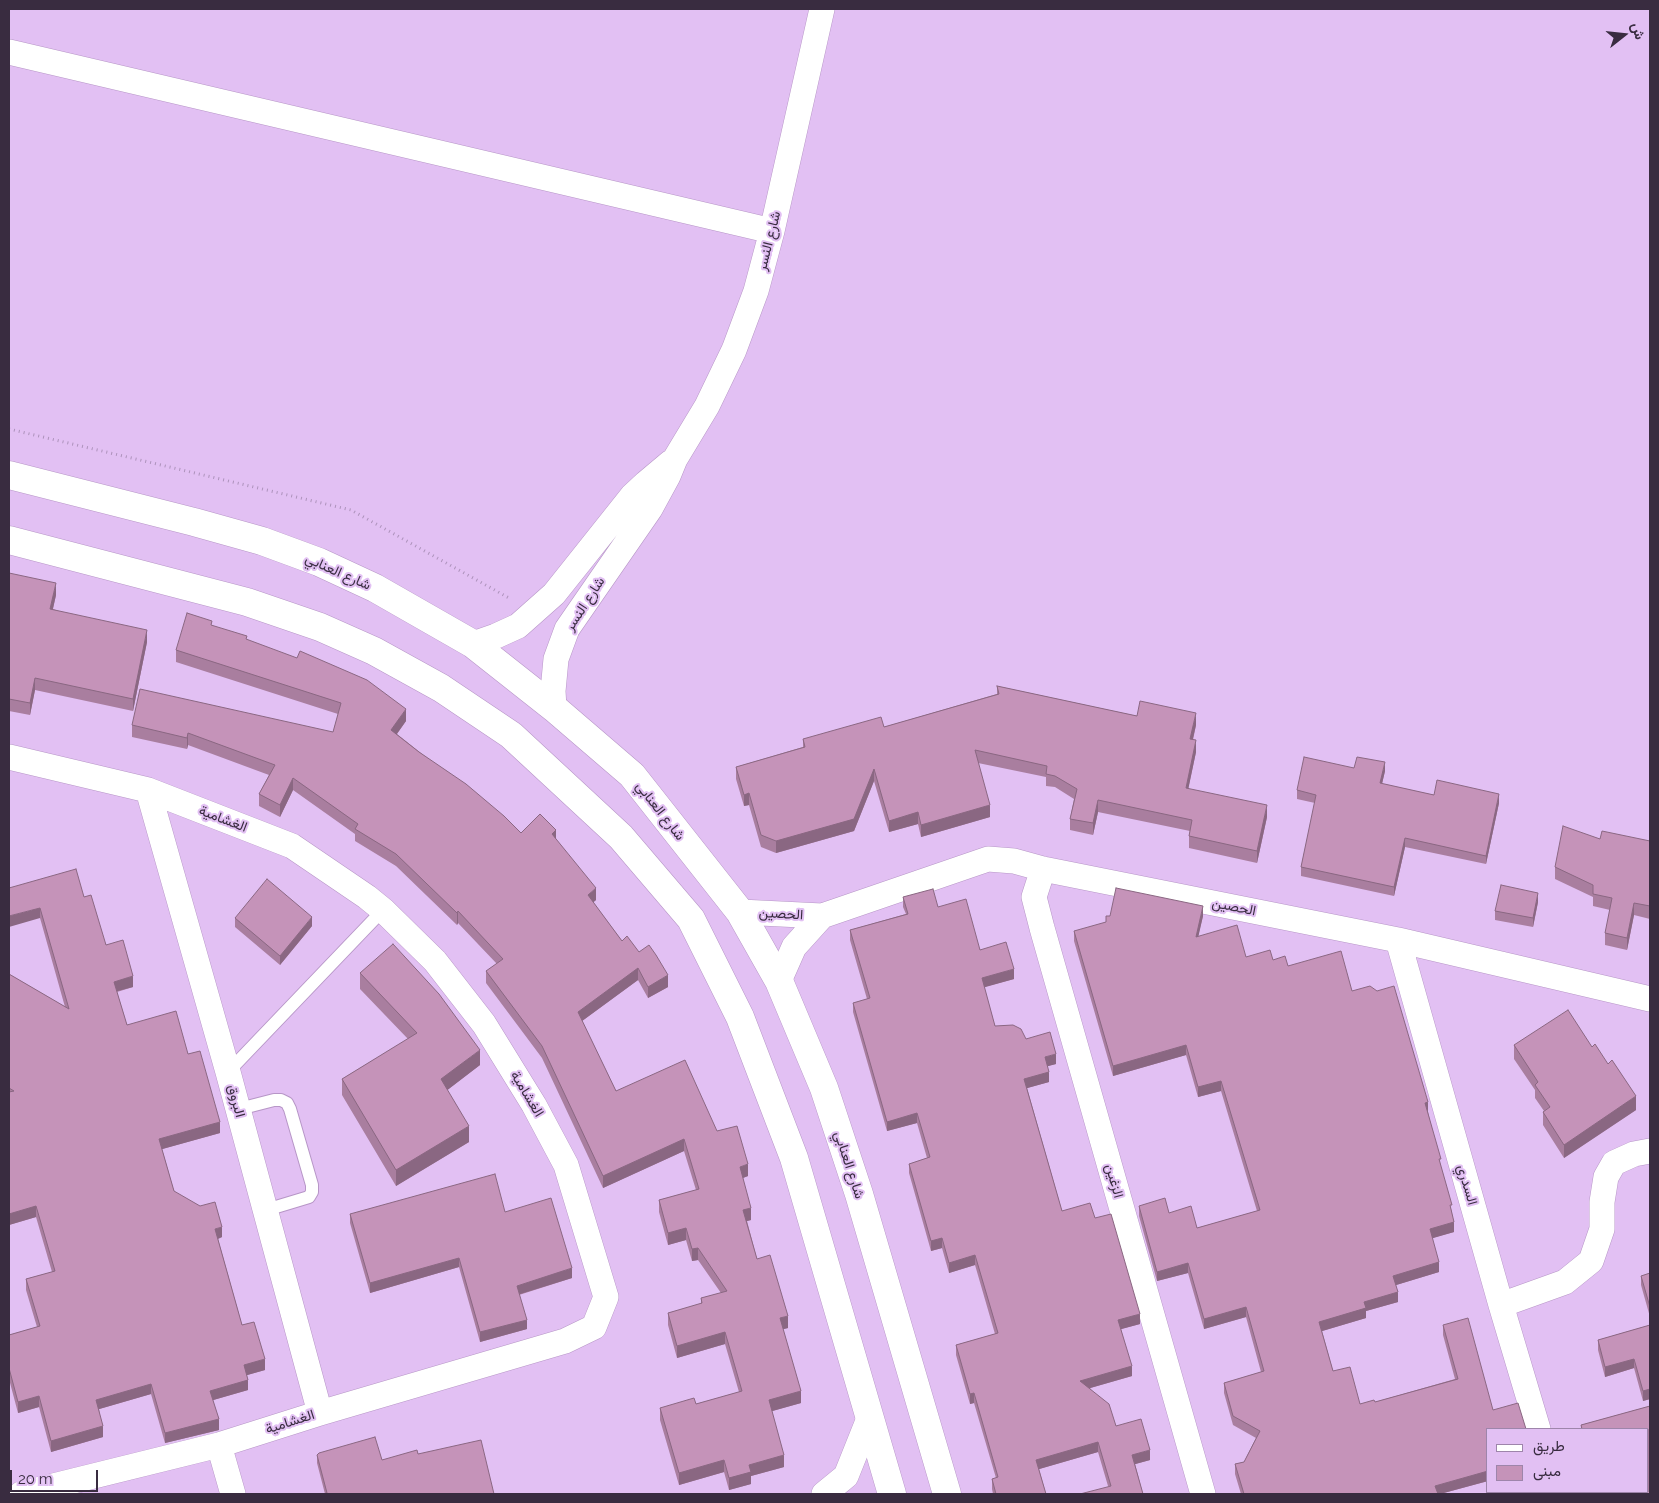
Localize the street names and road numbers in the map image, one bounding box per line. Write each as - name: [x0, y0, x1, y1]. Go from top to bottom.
- street label: شارع النسر: [753, 209, 785, 273]
- street label: شارع العنابي: [303, 550, 373, 594]
- street label: شارع النسر: [561, 574, 609, 634]
- street label: شارع العنابي: [632, 778, 688, 844]
- street label: الغشامية: [196, 802, 250, 836]
- street label: الحصين: [1211, 895, 1257, 919]
- street label: الحصين: [758, 904, 804, 924]
- street label: الغشامية: [507, 1068, 547, 1120]
- street label: البروق: [224, 1083, 248, 1119]
- street label: شارع العنابي: [830, 1129, 868, 1201]
- street label: الزغين: [1101, 1162, 1127, 1200]
- street label: السدري: [1453, 1163, 1481, 1207]
- street label: الغشامية: [263, 1406, 317, 1438]

